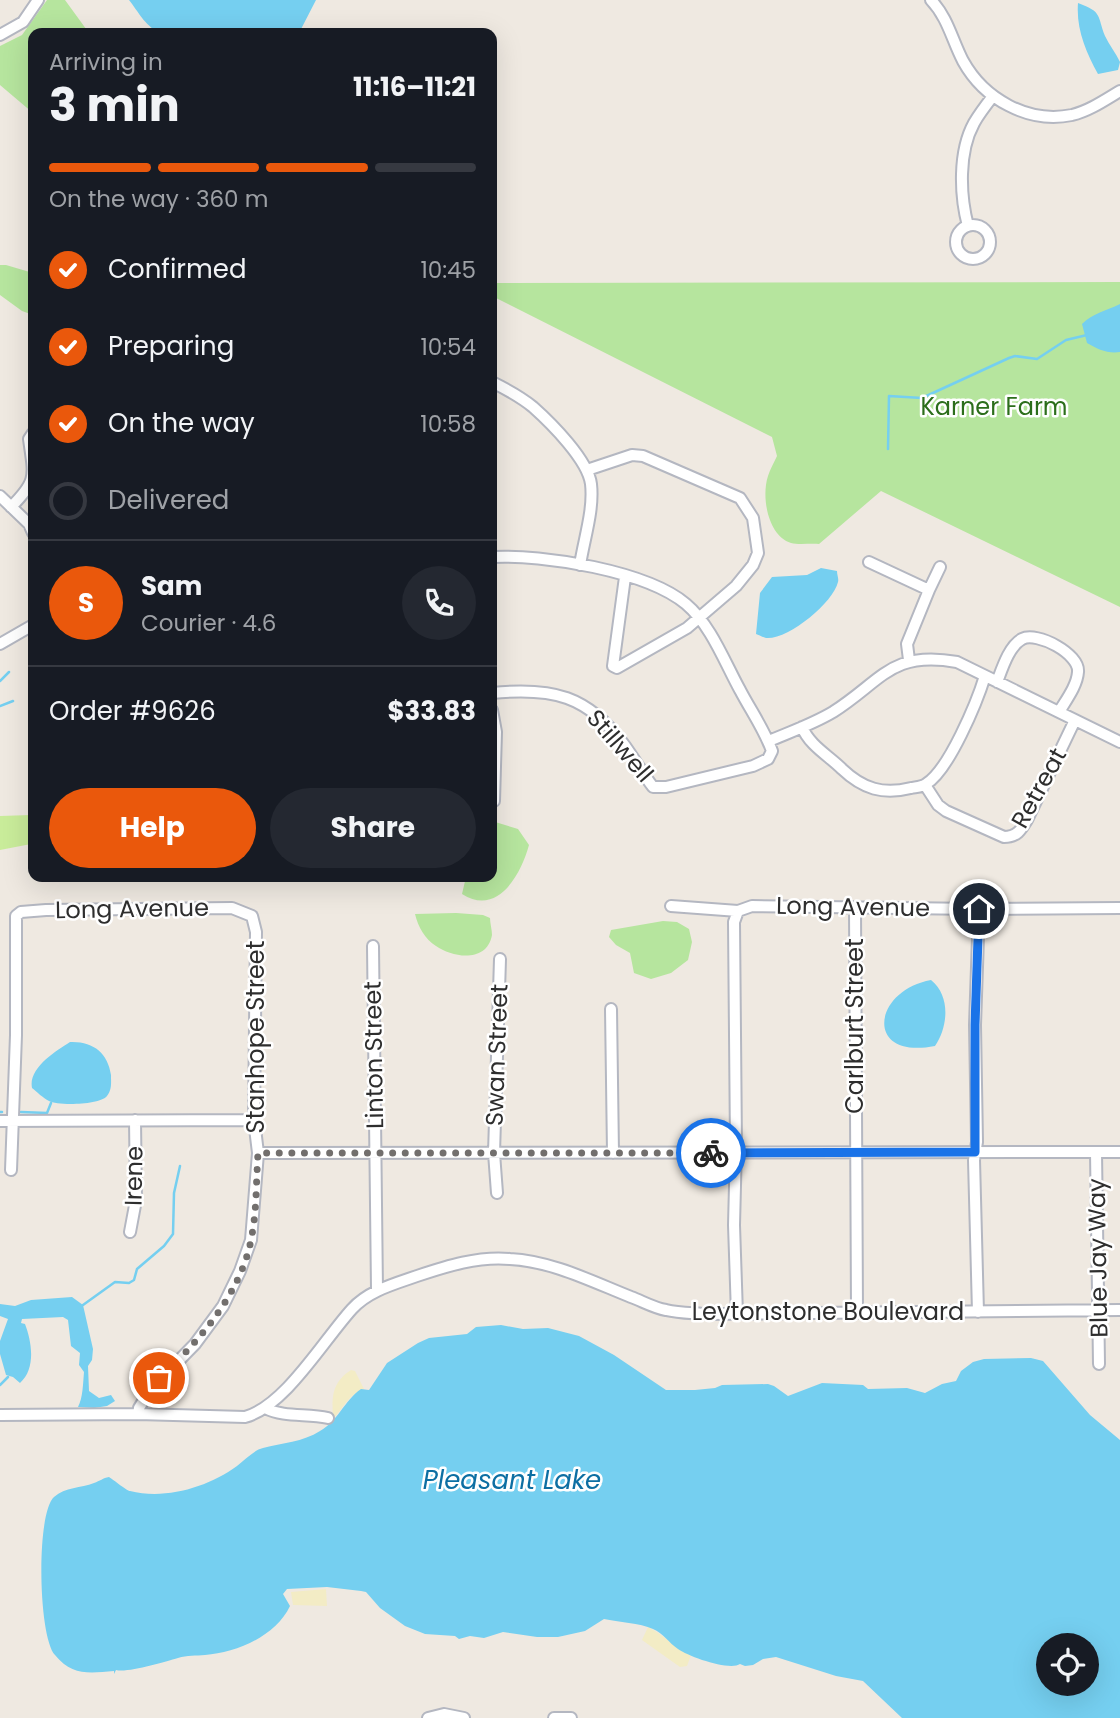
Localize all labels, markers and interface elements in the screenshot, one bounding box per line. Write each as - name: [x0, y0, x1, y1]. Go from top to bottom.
- text: Arriving in: [49, 46, 163, 78]
- text: 11:16–11:21: [353, 69, 476, 105]
- text: 3 min: [49, 73, 180, 137]
- text: On the way · 360 m: [49, 183, 268, 215]
- icon: check: [49, 251, 87, 289]
- text: Confirmed: [108, 251, 246, 287]
- text: 10:45: [420, 254, 476, 286]
- icon: check: [49, 328, 87, 366]
- text: Preparing: [108, 328, 234, 364]
- text: 10:54: [420, 331, 476, 363]
- park label: Karner Farm: [920, 390, 1068, 423]
- icon: check: [49, 405, 87, 443]
- text: On the way: [108, 405, 255, 441]
- text: 10:58: [420, 408, 476, 440]
- text: Delivered: [108, 482, 229, 518]
- button: phone: [402, 566, 476, 640]
- text: Sam: [141, 568, 202, 604]
- text: S: [78, 585, 94, 621]
- text: Courier · 4.6: [141, 607, 276, 639]
- text: Order #9626: [49, 693, 216, 729]
- text: $33.83: [388, 693, 476, 729]
- street label: Stillwell: [579, 702, 661, 789]
- street label: Retreat: [1003, 742, 1074, 834]
- button: Help: [49, 788, 256, 868]
- button: Share: [270, 788, 476, 868]
- pin: [949, 879, 1009, 939]
- street label: Long Avenue: [776, 889, 930, 924]
- icon: home: [960, 890, 998, 928]
- street label: Long Avenue: [55, 891, 209, 926]
- street label: Carlburt Street: [838, 938, 871, 1114]
- street label: Stanhope Street: [239, 941, 272, 1133]
- street label: Linton Street: [356, 981, 391, 1129]
- street label: Swan Street: [478, 983, 515, 1127]
- courier: [676, 1118, 746, 1188]
- icon: bike: [692, 1134, 730, 1172]
- street label: Irene: [116, 1146, 151, 1206]
- street label: Blue Jay Way: [1080, 1178, 1115, 1338]
- street label: Leytonstone Boulevard: [692, 1295, 964, 1328]
- pin: [129, 1348, 189, 1408]
- icon: bag: [140, 1359, 178, 1397]
- water label: Pleasant Lake: [423, 1462, 601, 1498]
- map controls: [1036, 1633, 1099, 1696]
- button: locate: [1036, 1633, 1099, 1696]

